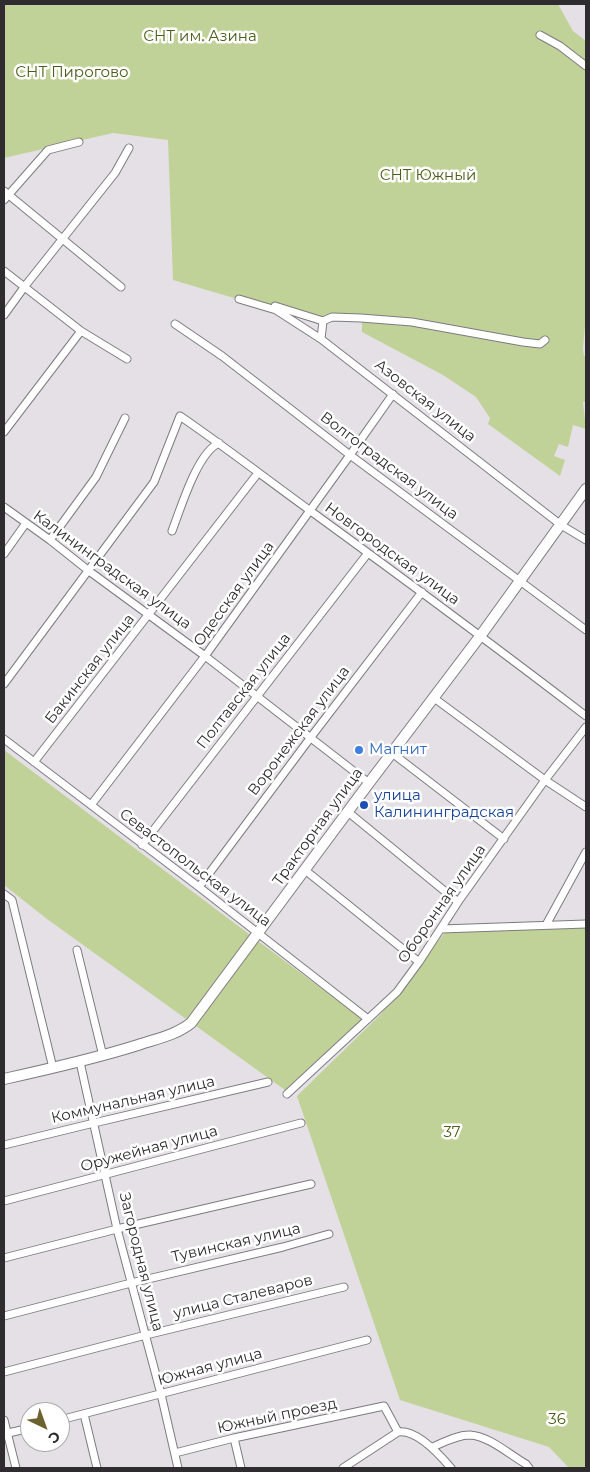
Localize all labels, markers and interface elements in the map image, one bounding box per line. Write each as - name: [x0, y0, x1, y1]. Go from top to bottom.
- park label: СНТ им. Азина: [143, 28, 257, 46]
- park label: СНТ Пирогово: [15, 64, 129, 82]
- park label: СНТ Южный: [380, 167, 476, 185]
- street label: Азовская улица: [371, 356, 479, 446]
- street label: Волгоградская улица: [316, 408, 462, 524]
- street label: Новгородская улица: [321, 499, 463, 609]
- street label: Калининградская улица: [29, 507, 195, 633]
- street label: Одесская улица: [190, 538, 278, 650]
- street label: Бакинская улица: [42, 611, 138, 727]
- street label: Полтавская улица: [193, 630, 295, 752]
- street label: Воронежская улица: [244, 663, 354, 799]
- place label: Магнит: [369, 741, 427, 759]
- marker: Магнит: [353, 744, 365, 756]
- street label: Тракторная улица: [269, 764, 367, 890]
- place label: улица Калининградская: [374, 787, 514, 822]
- marker: улица Калининградская: [358, 799, 370, 811]
- street label: Севастопольская улица: [116, 805, 274, 931]
- street label: Оборонная улица: [394, 841, 490, 967]
- street label: Коммунальная улица: [50, 1072, 216, 1128]
- street label: Оружейная улица: [78, 1122, 220, 1176]
- park label: 37: [443, 1124, 461, 1142]
- street label: Загородная улица: [115, 1191, 167, 1333]
- street label: Тувинская улица: [170, 1219, 302, 1267]
- street label: улица Сталеваров: [172, 1271, 314, 1323]
- street label: Южная улица: [156, 1344, 264, 1390]
- street label: Южный проезд: [216, 1395, 338, 1437]
- north arrow: [20, 1402, 70, 1452]
- park label: 36: [548, 1411, 566, 1429]
- text: С: [45, 1427, 64, 1447]

